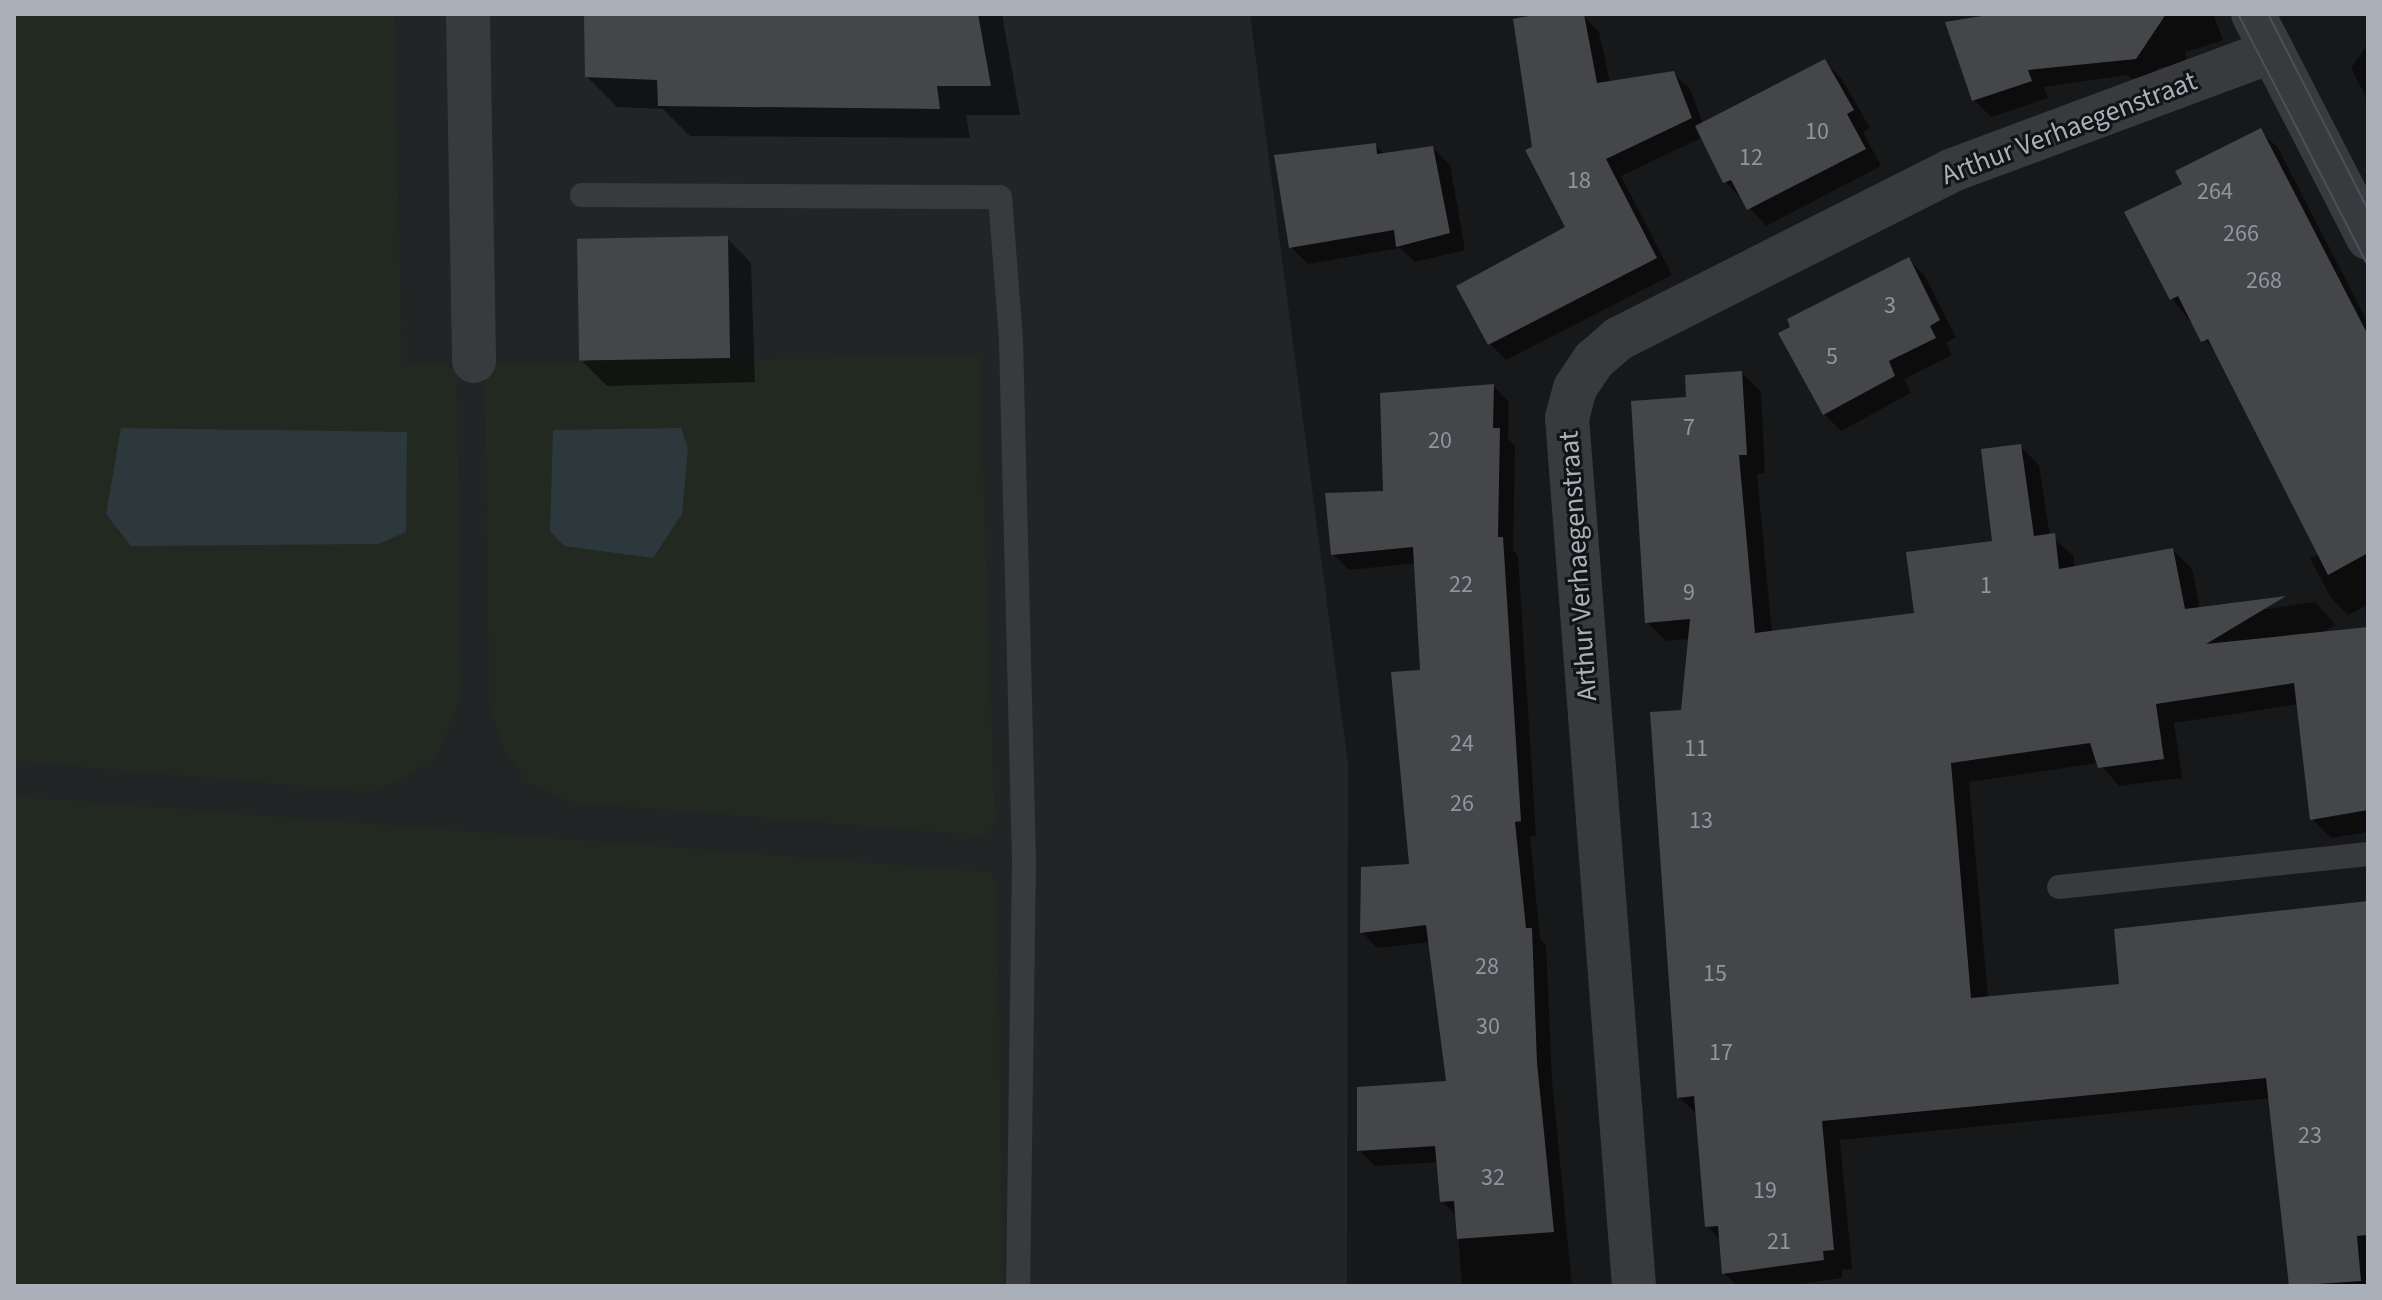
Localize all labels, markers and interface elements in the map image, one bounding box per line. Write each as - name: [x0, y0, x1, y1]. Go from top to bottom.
- street label: Arthur Verhaegenstraat: [1937, 64, 2201, 192]
- house number: 10: [1805, 118, 1829, 146]
- house number: 12: [1739, 144, 1763, 172]
- house number: 18: [1567, 167, 1591, 195]
- house number: 264: [2197, 178, 2233, 206]
- house number: 266: [2223, 220, 2259, 248]
- house number: 268: [2246, 267, 2282, 295]
- house number: 3: [1884, 292, 1896, 320]
- house number: 5: [1826, 343, 1838, 371]
- house number: 7: [1683, 414, 1695, 442]
- house number: 20: [1428, 427, 1452, 455]
- street label: Arthur Verhaegenstraat: [1552, 430, 1604, 702]
- house number: 22: [1449, 571, 1473, 599]
- house number: 1: [1980, 572, 1992, 600]
- house number: 9: [1683, 579, 1695, 607]
- house number: 24: [1450, 730, 1474, 758]
- house number: 11: [1684, 735, 1708, 763]
- house number: 26: [1450, 790, 1474, 818]
- house number: 13: [1689, 807, 1713, 835]
- house number: 28: [1475, 953, 1499, 981]
- house number: 15: [1703, 960, 1727, 988]
- house number: 30: [1476, 1013, 1500, 1041]
- house number: 17: [1709, 1039, 1733, 1067]
- house number: 23: [2298, 1122, 2322, 1150]
- house number: 32: [1481, 1164, 1505, 1192]
- house number: 19: [1753, 1177, 1777, 1205]
- house number: 21: [1767, 1228, 1791, 1256]

